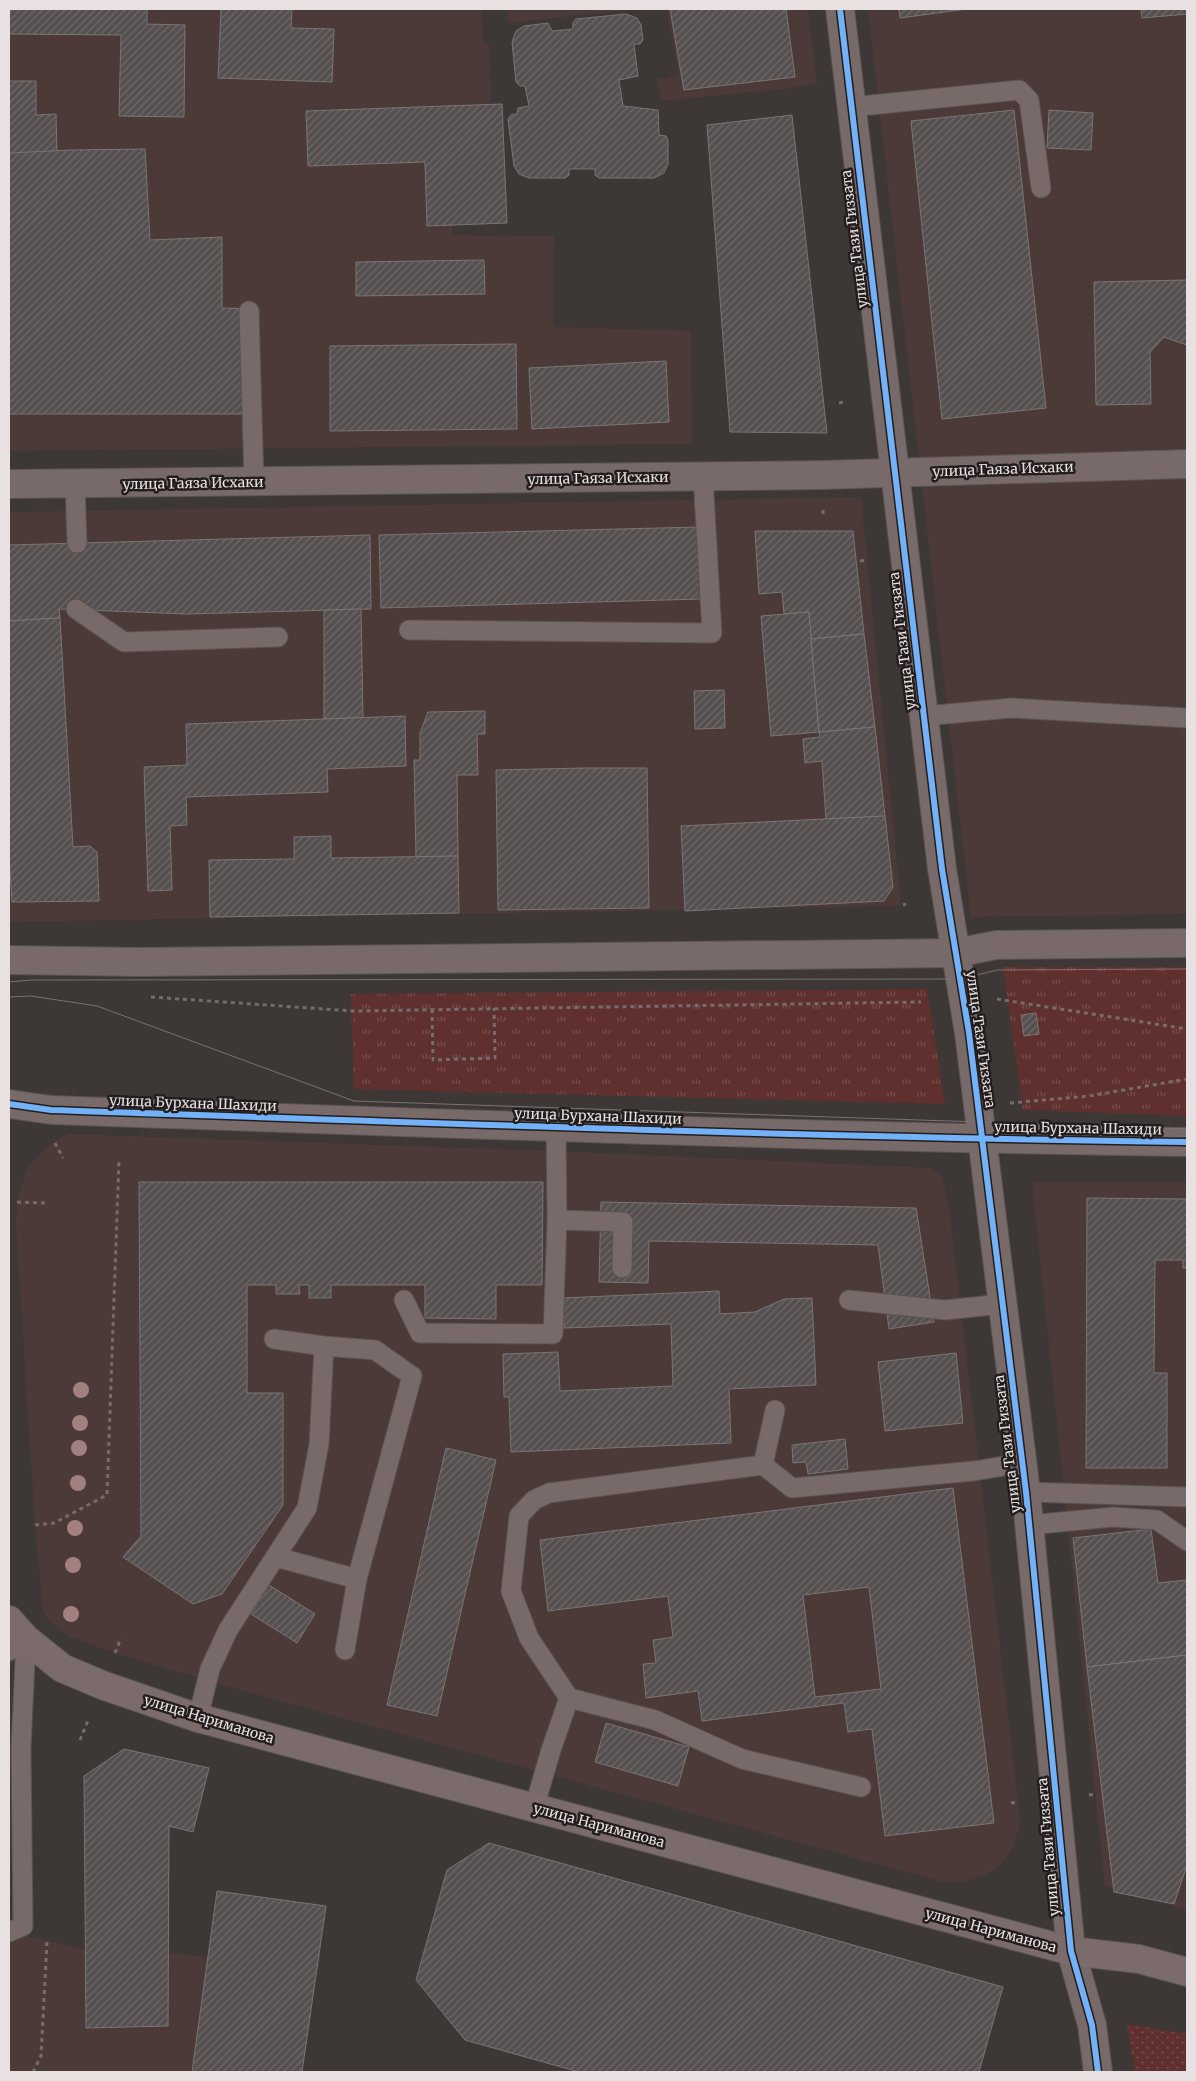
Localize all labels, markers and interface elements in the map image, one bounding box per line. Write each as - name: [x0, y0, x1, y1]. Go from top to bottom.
- street label: улица Тази Гиззата: [837, 169, 871, 309]
- street label: улица Гаяза Исхаки: [932, 458, 1074, 480]
- street label: улица Гаяза Исхаки: [527, 468, 669, 488]
- street label: улица Гаяза Исхаки: [122, 473, 264, 493]
- street label: улица Тази Гиззата: [885, 571, 919, 711]
- street label: улица Тази Гиззата: [962, 969, 1000, 1109]
- street label: улица Бурхана Шахиди: [109, 1091, 278, 1115]
- street label: улица Бурхана Шахиди: [514, 1104, 683, 1128]
- street label: улица Бурхана Шахиди: [994, 1118, 1162, 1138]
- street label: улица Тази Гиззата: [990, 1374, 1024, 1514]
- street label: улица Нариманова: [142, 1691, 277, 1748]
- street label: улица Тази Гиззата: [1033, 1777, 1063, 1917]
- street label: улица Нариманова: [531, 1799, 667, 1851]
- street label: улица Нариманова: [923, 1904, 1059, 1956]

